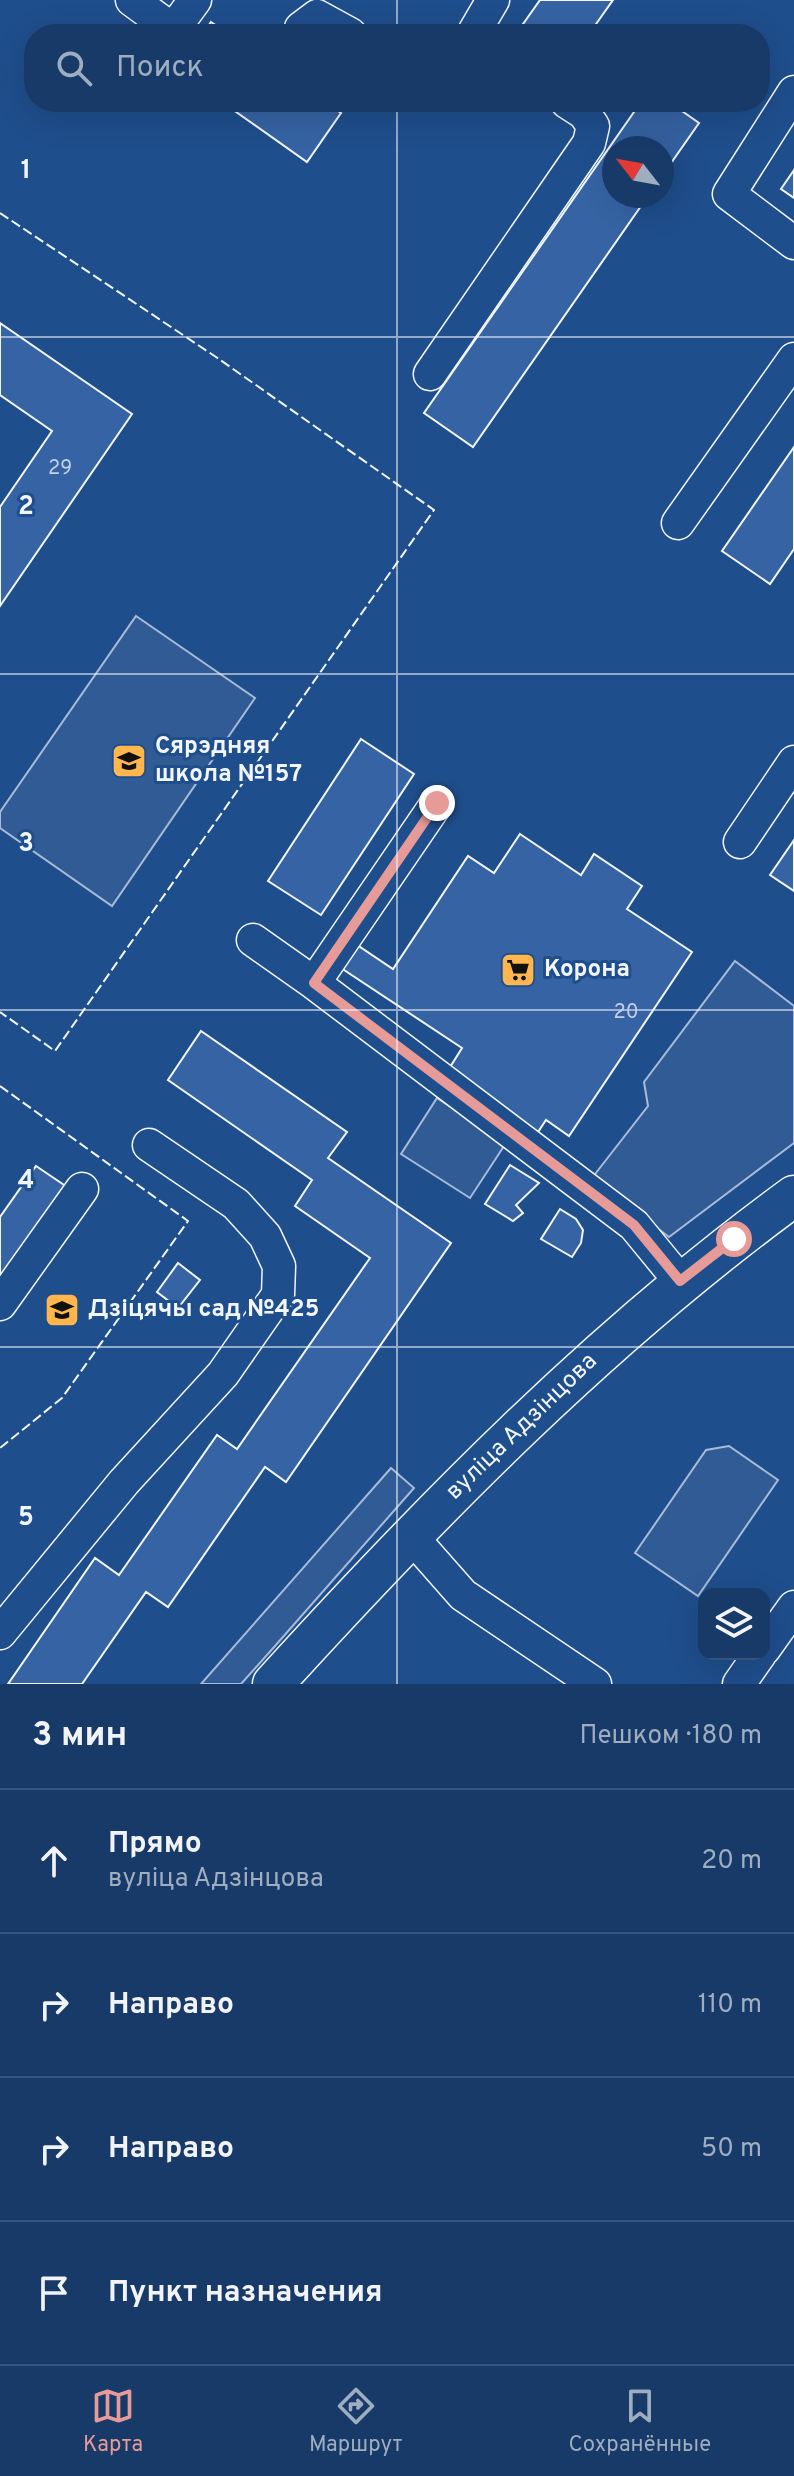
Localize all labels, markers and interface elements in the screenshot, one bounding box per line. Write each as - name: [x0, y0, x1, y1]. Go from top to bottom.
- search box: [24, 24, 770, 112]
- icon: search: [52, 46, 96, 90]
- text: Поиск: [116, 50, 204, 87]
- north arrow: [602, 136, 674, 208]
- text: 1: [21, 155, 31, 188]
- house number: 29: [48, 456, 72, 482]
- text: 2: [18, 491, 34, 524]
- place label: Сярэдняя школа №157: [155, 732, 302, 790]
- school or university icon: Сярэдняя школа №157: [110, 742, 148, 780]
- route end: [419, 785, 455, 821]
- text: 3: [18, 828, 34, 861]
- supermarket icon: Корона: [499, 951, 537, 989]
- place label: Корона: [544, 955, 630, 985]
- house number: 20: [613, 1000, 639, 1026]
- text: 4: [18, 1165, 34, 1198]
- route start: [716, 1221, 752, 1257]
- school or university icon: Дзіцячы сад №425: [43, 1291, 81, 1329]
- place label: Дзіцячы сад №425: [88, 1295, 319, 1325]
- street label: вуліца Адзінцова: [440, 1347, 604, 1507]
- text: 5: [18, 1502, 34, 1535]
- map controls: [698, 1588, 770, 1660]
- button: layers: [698, 1588, 770, 1660]
- text: 3 мин: [32, 1715, 127, 1758]
- text: Пешком · 180 m: [579, 1720, 762, 1753]
- text: Прямо: [108, 1826, 202, 1863]
- icon: ahead: [32, 1839, 76, 1883]
- text: 20 m: [701, 1845, 762, 1878]
- text: вуліца Адзінцова: [108, 1863, 324, 1896]
- icon: right: [32, 1983, 76, 2027]
- text: Направо: [108, 1987, 234, 2024]
- text: 110 m: [698, 1989, 762, 2022]
- icon: right: [32, 2127, 76, 2171]
- text: Направо: [108, 2131, 234, 2168]
- text: 50 m: [701, 2133, 762, 2166]
- icon: arrive: [32, 2271, 76, 2315]
- text: Пункт назначения: [108, 2275, 382, 2312]
- tab: Карта: [83, 2384, 143, 2459]
- tab: Маршрут: [309, 2384, 403, 2459]
- tab: Сохранённые: [568, 2384, 711, 2459]

